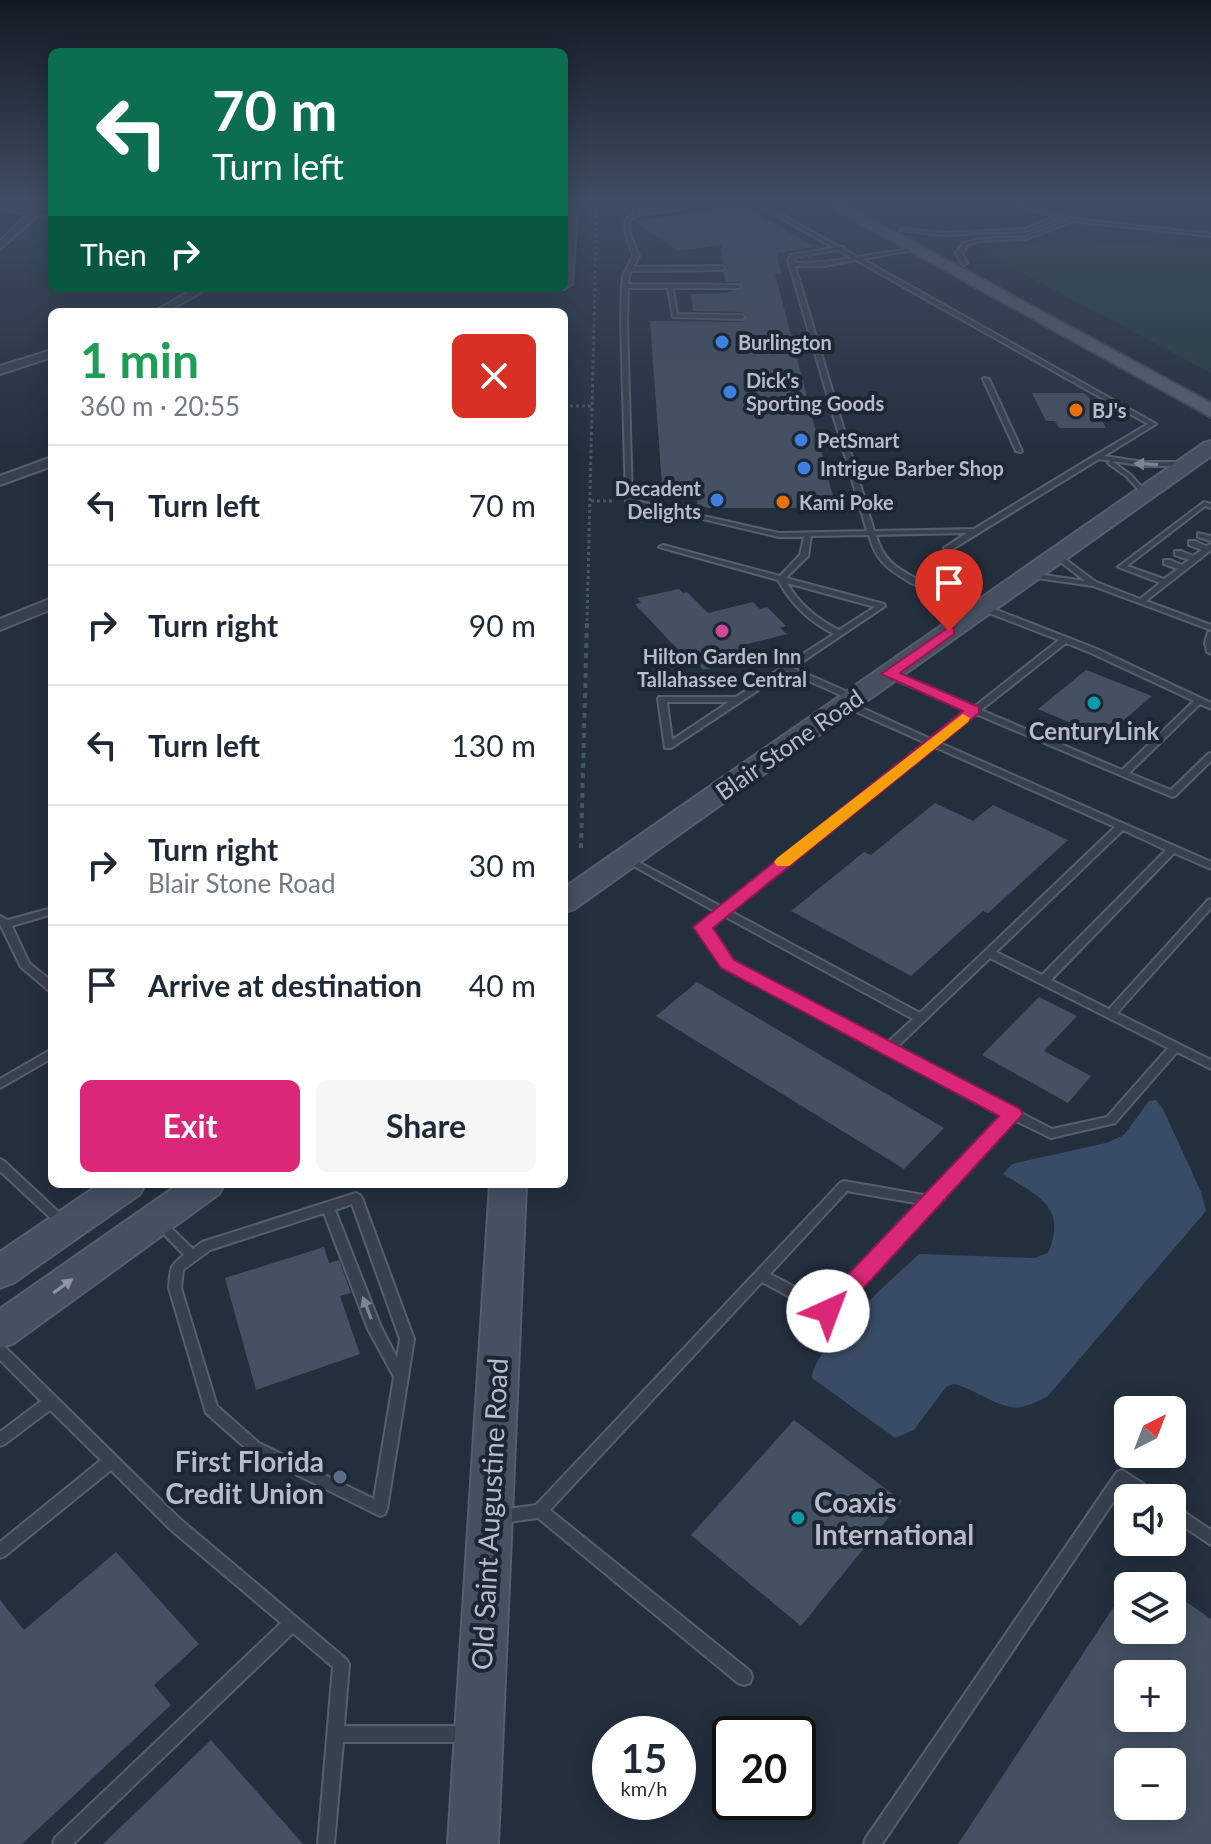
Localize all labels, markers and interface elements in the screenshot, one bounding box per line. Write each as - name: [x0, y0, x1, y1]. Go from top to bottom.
- text: 70 m: [212, 76, 337, 143]
- icon: left: [80, 80, 184, 184]
- text: Turn left: [212, 144, 344, 188]
- icon: right: [163, 232, 207, 276]
- text: Then: [80, 236, 147, 272]
- place label: Burlington: [738, 330, 832, 354]
- text: 1 min: [80, 331, 199, 388]
- marker: Burlington: [713, 333, 731, 351]
- button: close: [452, 334, 536, 418]
- place label: Dick's Sporting Goods: [746, 368, 884, 415]
- marker: Dick's Sporting Goods: [721, 383, 739, 401]
- text: 360 m · 20:55: [80, 390, 240, 422]
- place label: BJ's: [1092, 398, 1127, 422]
- marker: BJ's: [1067, 401, 1085, 419]
- place label: PetSmart: [817, 428, 900, 452]
- marker: PetSmart: [792, 431, 810, 449]
- place label: Intrigue Barber Shop: [820, 456, 1004, 480]
- one-way arrow: [1133, 457, 1158, 470]
- marker: Intrigue Barber Shop: [795, 459, 813, 477]
- place label: Decadent Delights: [615, 476, 702, 523]
- icon: left: [80, 483, 124, 527]
- text: Turn left: [148, 487, 260, 523]
- text: 70 m: [469, 487, 536, 523]
- place label: Kami Poke: [799, 490, 894, 514]
- marker: Decadent Delights: [708, 491, 726, 509]
- marker: Kami Poke: [774, 493, 792, 511]
- pin: [915, 549, 983, 631]
- icon: arrive: [927, 561, 971, 605]
- icon: right: [80, 603, 124, 647]
- text: Turn right: [148, 607, 278, 643]
- text: 90 m: [469, 607, 536, 643]
- marker: Hilton Garden Inn Tallahassee Central: [713, 622, 731, 640]
- place label: Hilton Garden Inn Tallahassee Central: [637, 644, 807, 691]
- street label: Blair Stone Road: [710, 682, 868, 806]
- marker: CenturyLink: [1085, 694, 1103, 712]
- place label: CenturyLink: [1029, 716, 1159, 745]
- icon: left: [80, 723, 124, 767]
- text: Turn left: [148, 727, 260, 763]
- text: 130 m: [451, 727, 536, 763]
- text: Turn right: [148, 831, 278, 867]
- icon: right: [80, 843, 124, 887]
- text: 30 m: [469, 847, 536, 883]
- text: Blair Stone Road: [148, 867, 336, 899]
- icon: arrive: [80, 963, 124, 1007]
- text: Arrive at destination: [148, 967, 422, 1003]
- text: 40 m: [469, 967, 536, 1003]
- button: Exit: [80, 1080, 300, 1172]
- button: Share: [316, 1080, 536, 1172]
- position arrow: [786, 1269, 870, 1353]
- one-way arrow: [53, 1279, 74, 1294]
- one-way arrow: [360, 1296, 373, 1320]
- street label: Old Saint Augustine Road: [464, 1357, 514, 1671]
- north arrow: [1114, 1396, 1186, 1468]
- map controls: [1114, 1396, 1186, 1820]
- place label: First Florida Credit Union: [165, 1444, 324, 1510]
- marker: First Florida Credit Union: [331, 1468, 349, 1486]
- button: sound: [1114, 1484, 1186, 1556]
- place label: Coaxis International: [814, 1485, 974, 1551]
- marker: Coaxis International: [789, 1509, 807, 1527]
- button: layers: [1114, 1572, 1186, 1644]
- button: +: [1114, 1660, 1186, 1732]
- speed limit sign: 20: [712, 1716, 816, 1820]
- text: 15: [621, 1734, 667, 1782]
- button: −: [1114, 1748, 1186, 1820]
- text: km/h: [621, 1776, 667, 1800]

